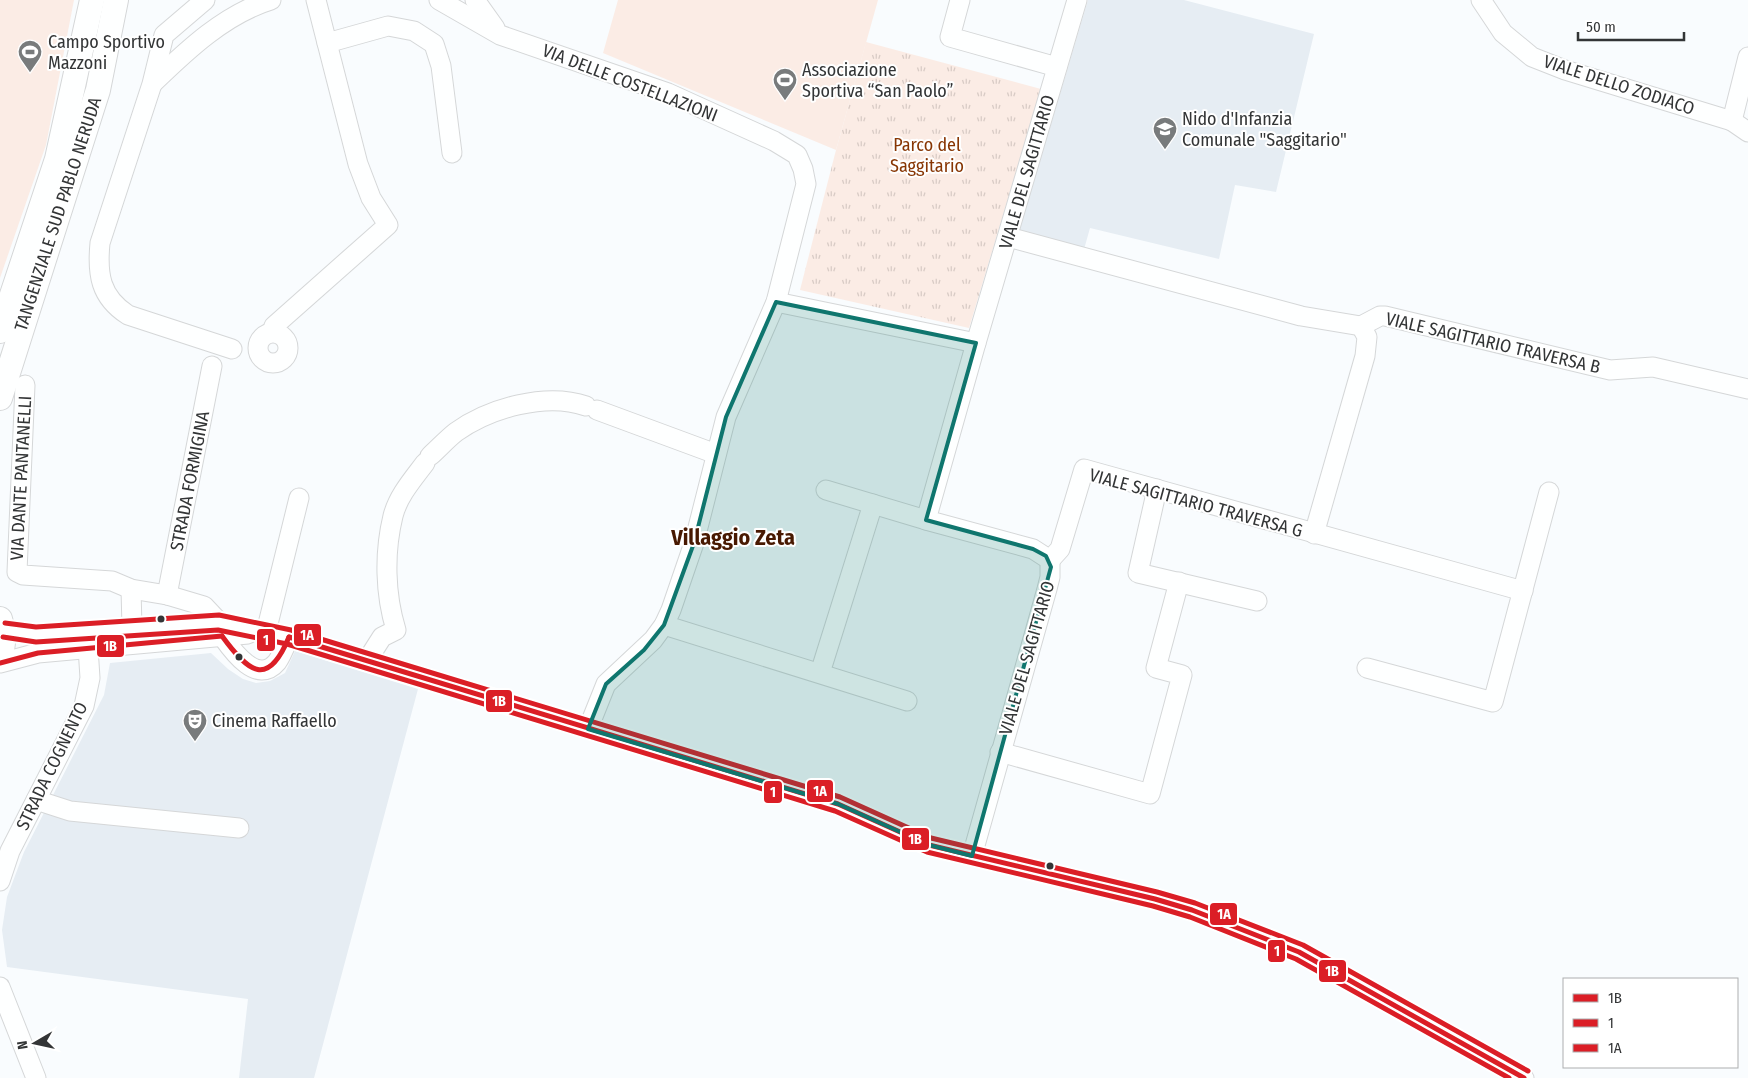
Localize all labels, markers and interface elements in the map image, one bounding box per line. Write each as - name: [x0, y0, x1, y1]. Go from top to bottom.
- scale bar: [1578, 10, 1684, 42]
- text: 50 m: [1586, 18, 1616, 36]
- place label: Campo Sportivo Mazzoni: [48, 31, 165, 74]
- sports icon: Campo Sportivo Mazzoni: [17, 39, 43, 73]
- street label: VIA DELLE COSTELLAZIONI: [539, 39, 721, 127]
- street label: VIALE DELLO ZODIACO: [1541, 50, 1697, 120]
- place label: Associazione Sportiva “San Paolo”: [802, 59, 954, 102]
- sports icon: Associazione Sportiva “San Paolo”: [772, 67, 798, 101]
- street label: VIALE DEL SAGITTARIO: [994, 92, 1060, 252]
- street label: TANGENZIALE SUD PABLO NERUDA: [10, 94, 106, 334]
- place label: Nido d'Infanzia Comunale "Saggitario": [1182, 108, 1347, 151]
- school or university icon: Nido d'Infanzia Comunale "Saggitario": [1152, 116, 1178, 150]
- park label: Parco del Saggitario: [890, 134, 964, 177]
- street label: VIALE SAGITTARIO TRAVERSA B: [1384, 308, 1603, 378]
- street label: VIA DANTE PANTANELLI: [6, 395, 36, 561]
- street label: STRADA FORMIGINA: [166, 409, 214, 553]
- street label: VIALE SAGITTARIO TRAVERSA G: [1087, 464, 1305, 542]
- district label: Villaggio Zeta: [670, 524, 795, 551]
- street label: VIALE DEL SAGITTARIO: [994, 578, 1060, 738]
- unlabelled marker: [156, 614, 166, 624]
- line badge: 1A: [293, 623, 322, 647]
- text: 1A: [300, 627, 314, 644]
- line badge: 1: [256, 628, 276, 652]
- text: 1: [263, 632, 269, 649]
- line badge: 1B: [96, 634, 125, 658]
- text: 1B: [103, 638, 117, 655]
- unlabelled marker: [234, 652, 244, 662]
- line badge: 1B: [485, 689, 513, 713]
- text: 1B: [492, 693, 506, 710]
- street label: STRADA COGNENTO: [11, 698, 93, 834]
- theatre icon: Cinema Raffaello: [182, 708, 208, 742]
- place label: Cinema Raffaello: [212, 710, 337, 732]
- line badge: 1A: [806, 779, 834, 803]
- line badge: 1: [763, 780, 783, 804]
- text: 1A: [813, 783, 827, 800]
- text: 1: [770, 784, 776, 801]
- line badge: 1B: [901, 827, 930, 851]
- text: 1B: [908, 831, 922, 848]
- unlabelled marker: [1045, 861, 1055, 871]
- line badge: 1A: [1209, 902, 1238, 926]
- text: 1A: [1217, 906, 1231, 923]
- line badge: 1: [1267, 939, 1286, 963]
- text: 1: [1274, 943, 1280, 960]
- line badge: 1B: [1318, 959, 1347, 983]
- text: 1B: [1325, 963, 1339, 980]
- legend: [1563, 978, 1738, 1068]
- text: 1B: [1608, 989, 1622, 1007]
- text: 1: [1608, 1014, 1614, 1032]
- north arrow: [10, 1018, 60, 1068]
- text: N: [14, 1039, 32, 1050]
- text: 1A: [1608, 1039, 1622, 1057]

